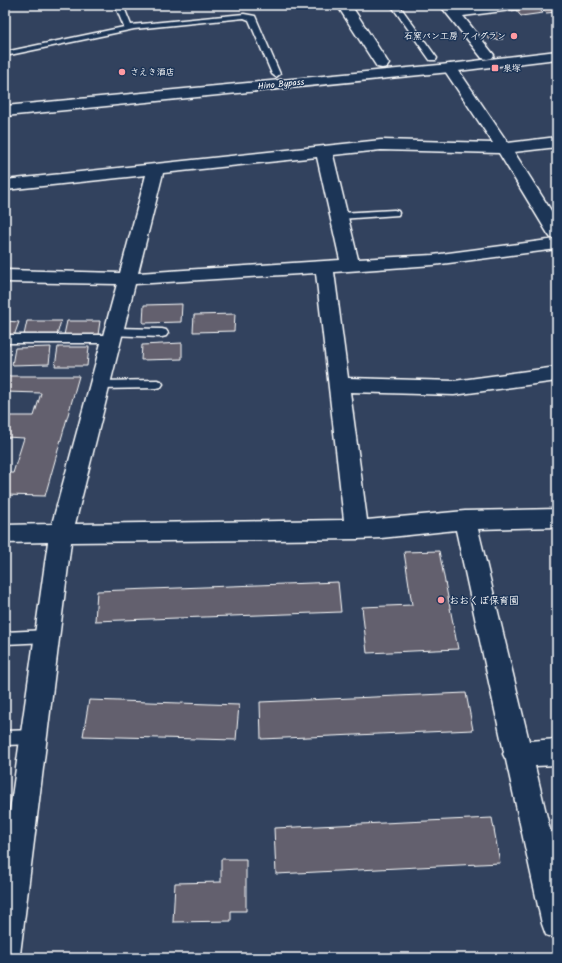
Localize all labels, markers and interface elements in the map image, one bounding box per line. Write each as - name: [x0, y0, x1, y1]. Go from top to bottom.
- place label: 石窯パン工房 アイグラン: [404, 29, 506, 44]
- marker: 石窯パン工房 アイグラン: [509, 31, 519, 41]
- place label: 泉塚: [503, 61, 521, 76]
- marker: 泉塚: [490, 63, 500, 73]
- place label: さえき酒店: [130, 65, 175, 80]
- marker: さえき酒店: [117, 67, 127, 77]
- street label: Hino Bypass: [257, 75, 305, 94]
- place label: おおくぼ保育園: [449, 593, 519, 609]
- marker: おおくぼ保育園: [436, 595, 446, 605]

